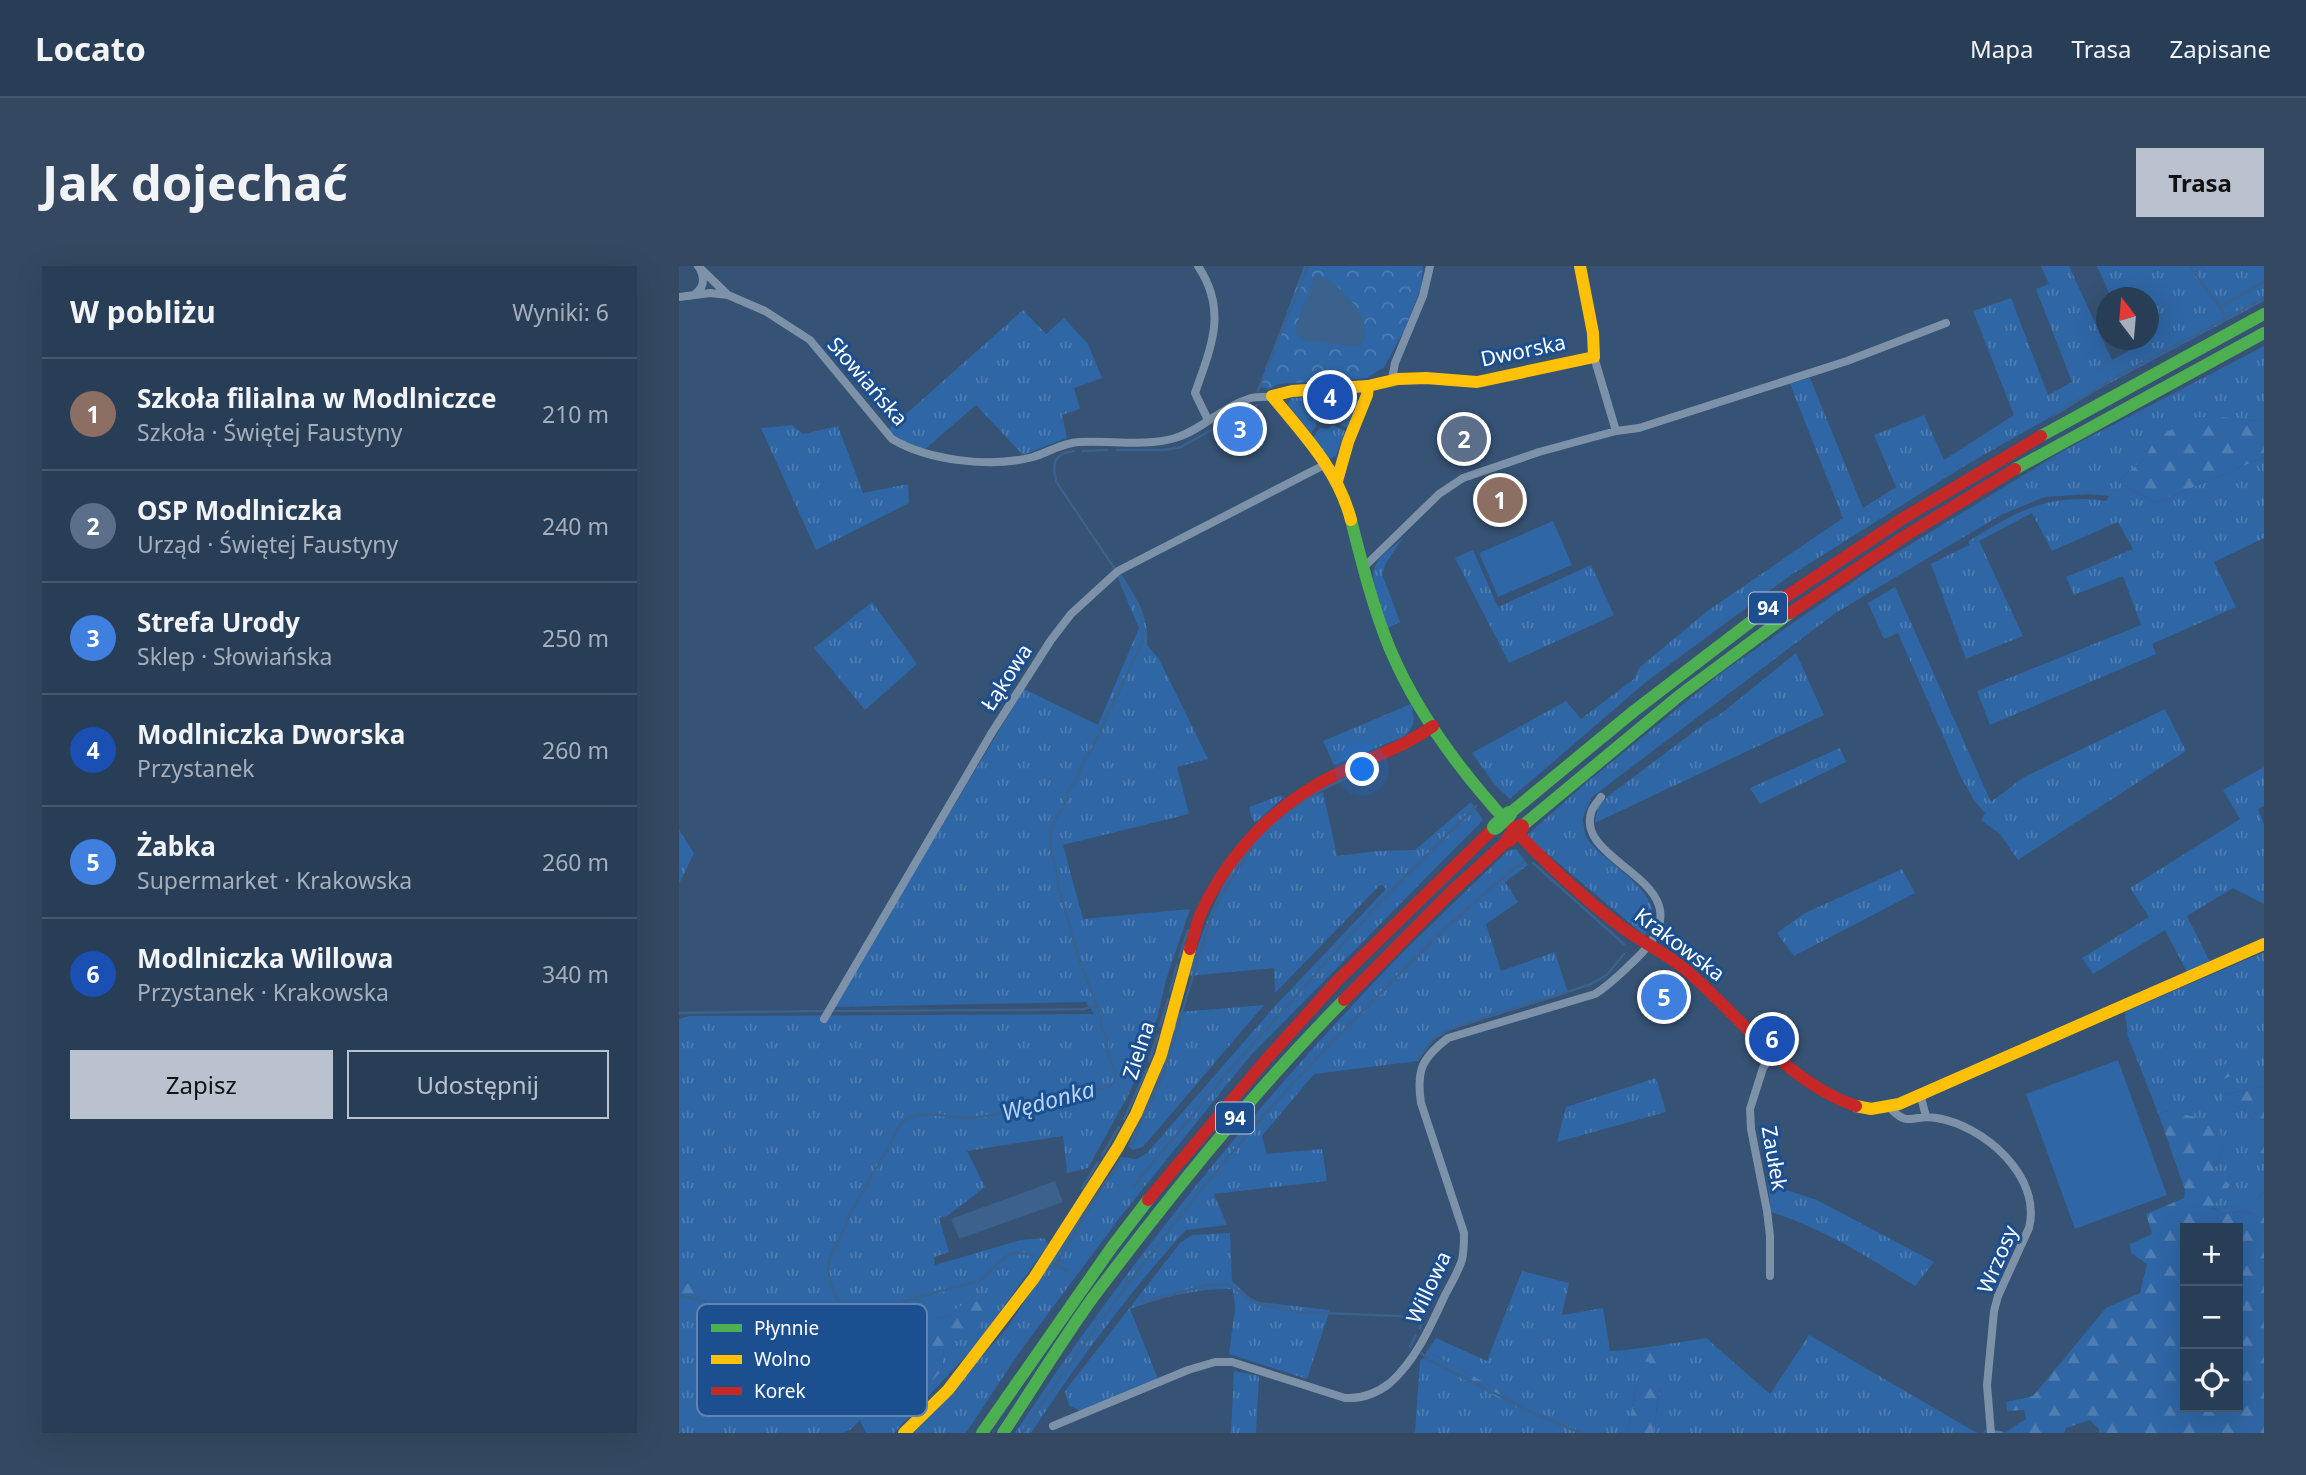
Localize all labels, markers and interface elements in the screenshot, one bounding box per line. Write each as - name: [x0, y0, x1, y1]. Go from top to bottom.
- text: Locato: [35, 26, 146, 71]
- text: Mapa: [1970, 32, 2034, 65]
- text: Trasa: [2072, 32, 2132, 65]
- text: Zapisane: [2170, 32, 2271, 65]
- button: Trasa: [2136, 148, 2264, 217]
- text: Jak dojechać: [42, 149, 348, 215]
- north arrow: [2096, 287, 2159, 350]
- text: W pobliżu: [70, 291, 216, 332]
- text: Wyniki: 6: [512, 296, 609, 328]
- street label: Dworska: [1478, 327, 1568, 373]
- street label: Słowiańska: [822, 331, 914, 431]
- pin: 4: [1307, 371, 1353, 423]
- text: Szkoła filialna w Modlniczce: [137, 380, 496, 416]
- text: 1: [86, 398, 100, 430]
- text: 210 m: [542, 398, 609, 430]
- pin: 3: [1217, 403, 1263, 455]
- pin: 2: [1441, 413, 1487, 465]
- text: Szkoła · Świętej Faustyny: [137, 416, 402, 448]
- pin: 1: [1477, 474, 1523, 526]
- text: OSP Modlniczka: [137, 492, 342, 528]
- text: 2: [86, 510, 100, 542]
- text: 240 m: [542, 510, 609, 542]
- text: Urząd · Świętej Faustyny: [137, 528, 398, 560]
- road number: 94: [1749, 592, 1787, 624]
- text: Strefa Urody: [137, 604, 300, 640]
- text: 3: [86, 622, 100, 654]
- text: 250 m: [542, 622, 609, 654]
- street label: Łąkowa: [974, 638, 1038, 716]
- text: Sklep · Słowiańska: [137, 640, 332, 672]
- text: Modlniczka Dworska: [137, 716, 405, 752]
- text: 4: [86, 734, 100, 766]
- text: 260 m: [542, 734, 609, 766]
- text: Przystanek: [137, 752, 255, 784]
- your location: [1345, 752, 1379, 786]
- text: Żabka: [137, 828, 216, 864]
- text: 5: [86, 846, 100, 878]
- text: 260 m: [542, 846, 609, 878]
- text: Supermarket · Krakowska: [137, 864, 412, 896]
- street label: Krakowska: [1629, 901, 1731, 987]
- text: Modlniczka Willowa: [137, 940, 393, 976]
- text: 6: [86, 958, 100, 990]
- text: 340 m: [542, 958, 609, 990]
- pin: 5: [1641, 971, 1687, 1023]
- text: Przystanek · Krakowska: [137, 976, 389, 1008]
- pin: 6: [1749, 1013, 1795, 1065]
- street label: Zielna: [1115, 1017, 1161, 1083]
- button: Zapisz: [70, 1050, 333, 1119]
- button: Udostępnij: [347, 1050, 609, 1119]
- water label: Wędonka: [998, 1072, 1098, 1128]
- road number: 94: [1216, 1102, 1254, 1133]
- street label: Zaułek: [1756, 1123, 1795, 1193]
- street label: Wrzosy: [1970, 1220, 2024, 1297]
- map controls: [2180, 1223, 2243, 1412]
- button: +: [2180, 1223, 2243, 1286]
- street label: Willowa: [1399, 1246, 1457, 1328]
- button: −: [2180, 1286, 2243, 1349]
- legend: [697, 1304, 927, 1416]
- text: Płynnie: [754, 1315, 819, 1341]
- text: Wolno: [754, 1346, 811, 1372]
- button: locate: [2180, 1349, 2243, 1412]
- text: Korek: [754, 1378, 806, 1404]

